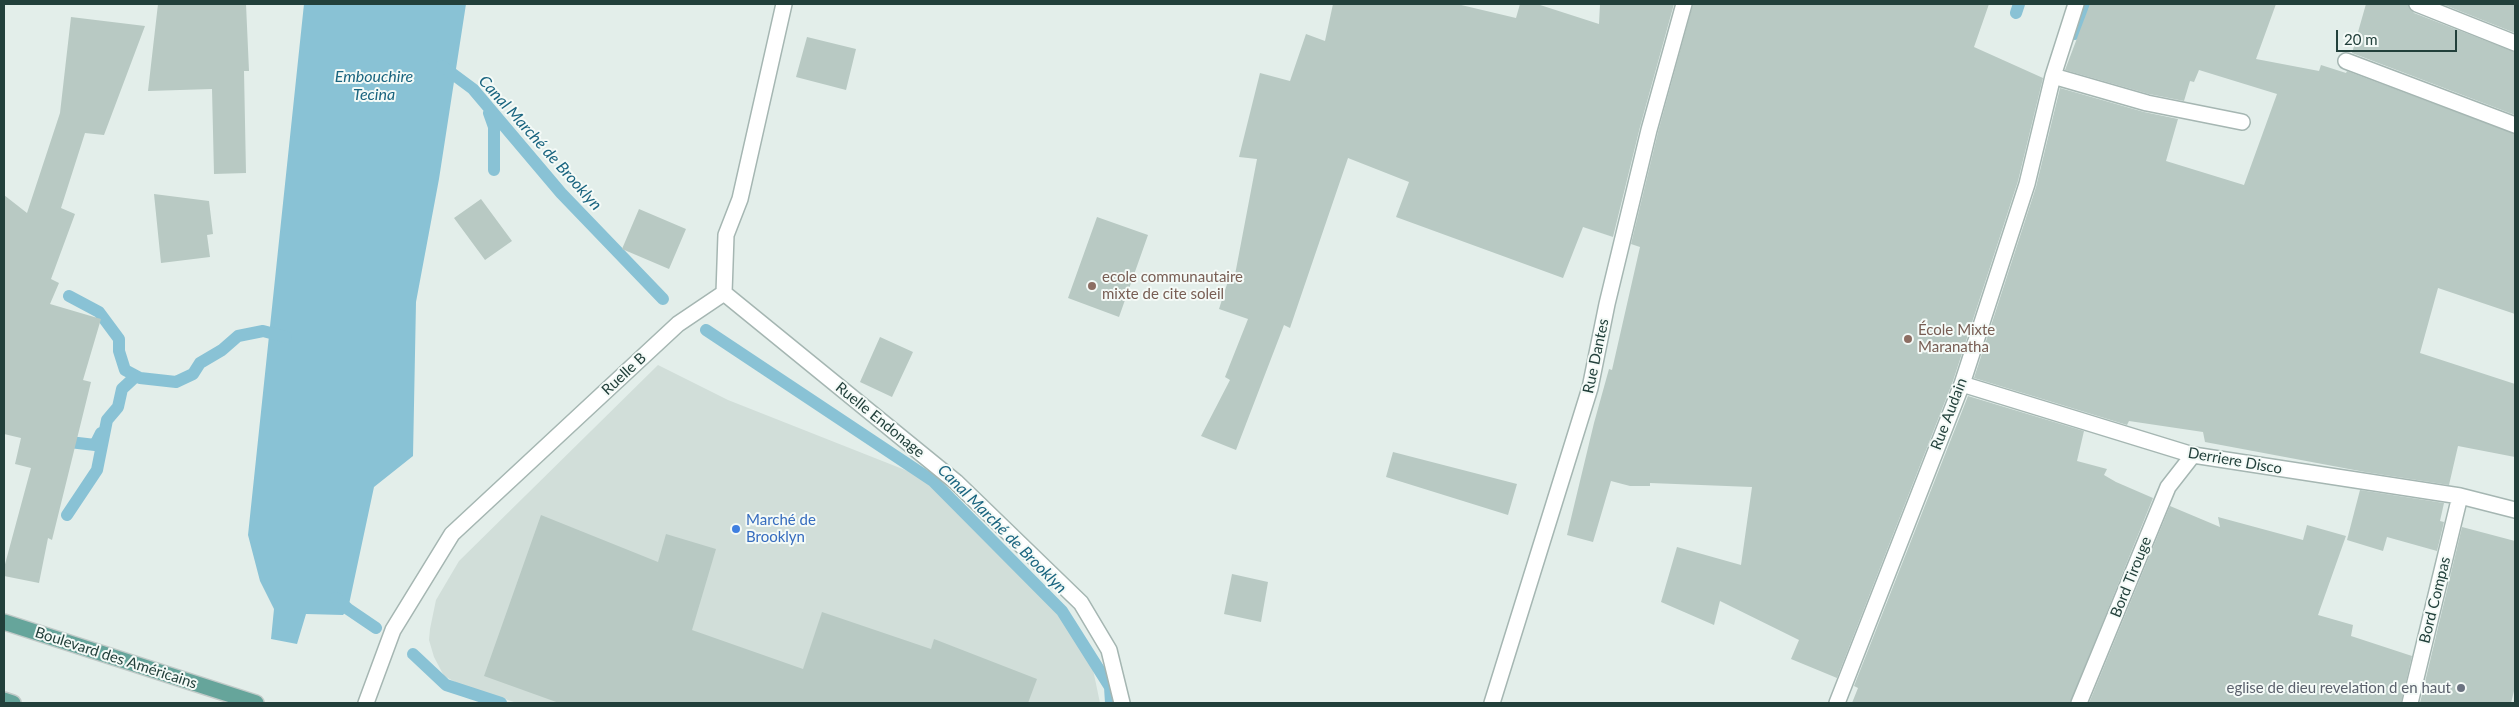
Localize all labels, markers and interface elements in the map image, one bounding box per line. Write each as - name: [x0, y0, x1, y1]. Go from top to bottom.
- scale bar: [2339, 20, 2460, 52]
- text: 20 m: [2344, 30, 2378, 48]
- water label: Embouchire Tecina: [335, 67, 413, 105]
- water label: Canal Marché de Brooklyn: [474, 72, 606, 214]
- place label: ecole communautaire mixte de cite soleil: [1102, 268, 1243, 303]
- marker: ecole communautaire mixte de cite soleil: [1086, 280, 1098, 292]
- street label: Rue Dantes: [1579, 317, 1613, 395]
- place label: École Mixte Maranatha: [1918, 321, 1995, 356]
- marker: École Mixte Maranatha: [1902, 333, 1914, 345]
- street label: Ruelle B: [598, 349, 650, 399]
- street label: Rue Audain: [1927, 376, 1971, 452]
- street label: Ruelle Endonage: [832, 379, 928, 461]
- street label: Derriere Disco: [2186, 444, 2284, 478]
- water label: Canal Marché de Brooklyn: [933, 460, 1071, 598]
- place label: Marché de Brooklyn: [746, 511, 816, 546]
- marker: Marché de Brooklyn: [730, 523, 742, 535]
- street label: Bord Tirouge: [2107, 534, 2155, 620]
- street label: Bord Compas: [2416, 555, 2454, 645]
- street label: Boulevard des Américains: [33, 623, 199, 693]
- place label: eglise de dieu revelation d en haut: [2226, 679, 2451, 697]
- marker: eglise de dieu revelation d en haut: [2455, 682, 2467, 694]

